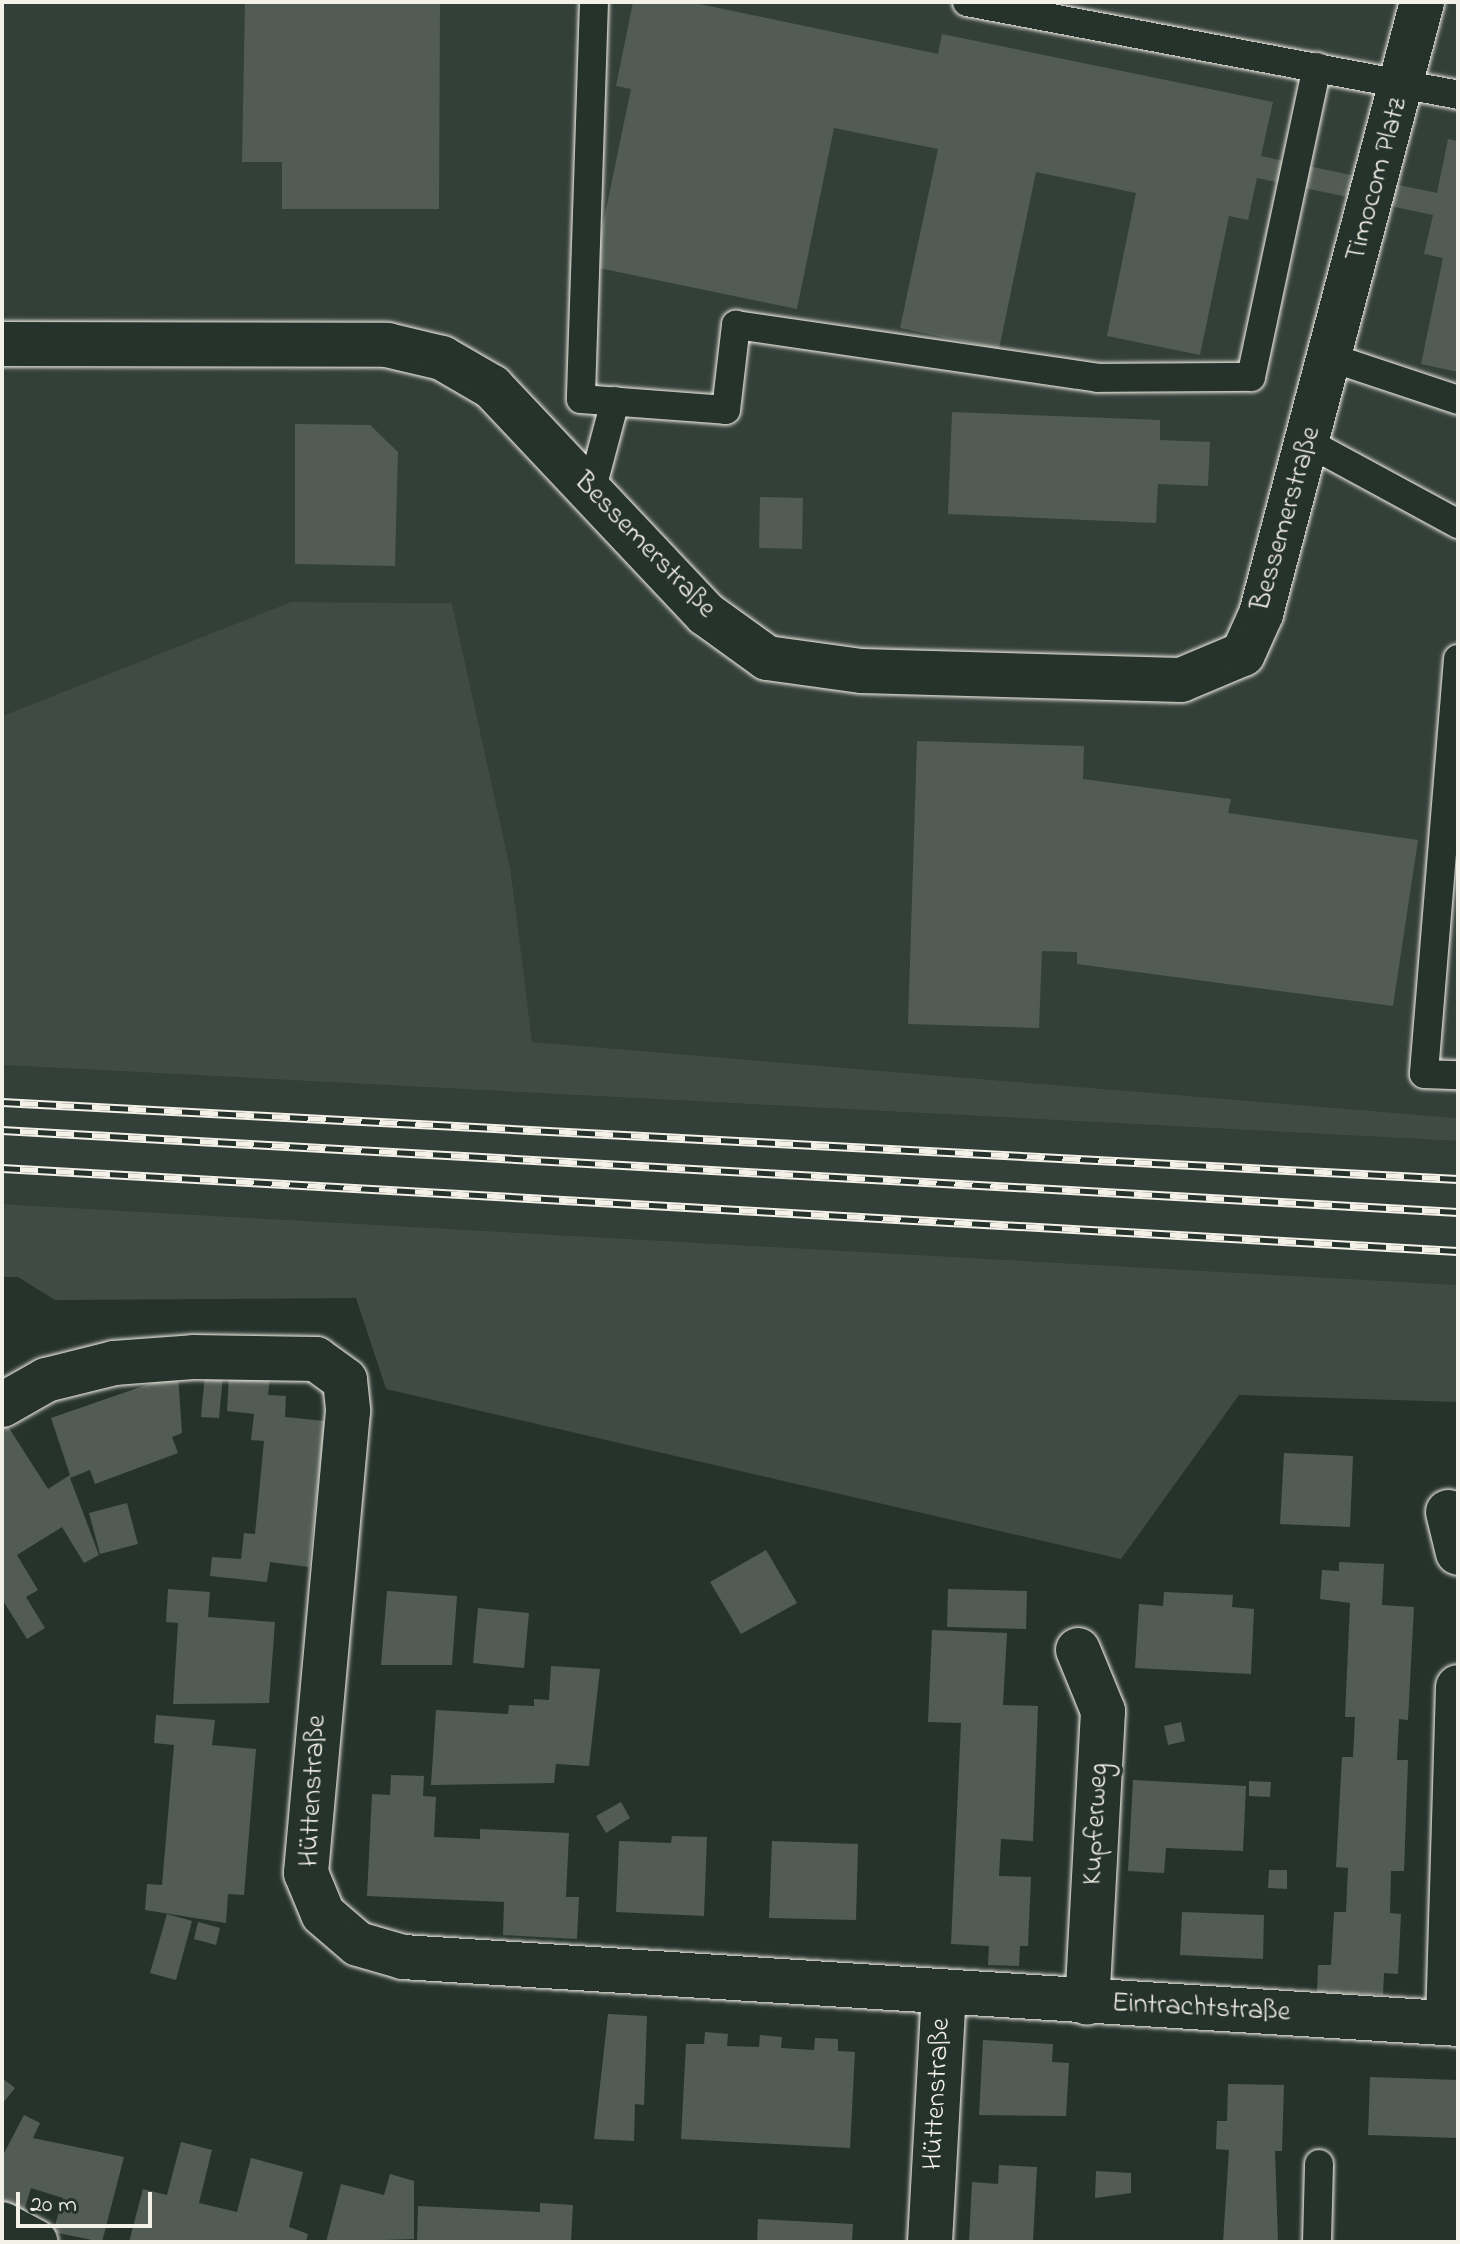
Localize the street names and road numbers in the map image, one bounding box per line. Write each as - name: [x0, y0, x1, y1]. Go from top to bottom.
- street label: Timocom Platz: [1340, 94, 1416, 266]
- street label: Bessemerstraße: [1245, 423, 1329, 615]
- street label: Bessemerstraße: [566, 466, 722, 626]
- street label: Hüttenstraße: [293, 1714, 335, 1868]
- street label: Kupferweg: [1077, 1762, 1117, 1886]
- street label: Eintrachtstraße: [1111, 1988, 1291, 2030]
- street label: Hüttenstraße: [917, 2017, 959, 2171]

